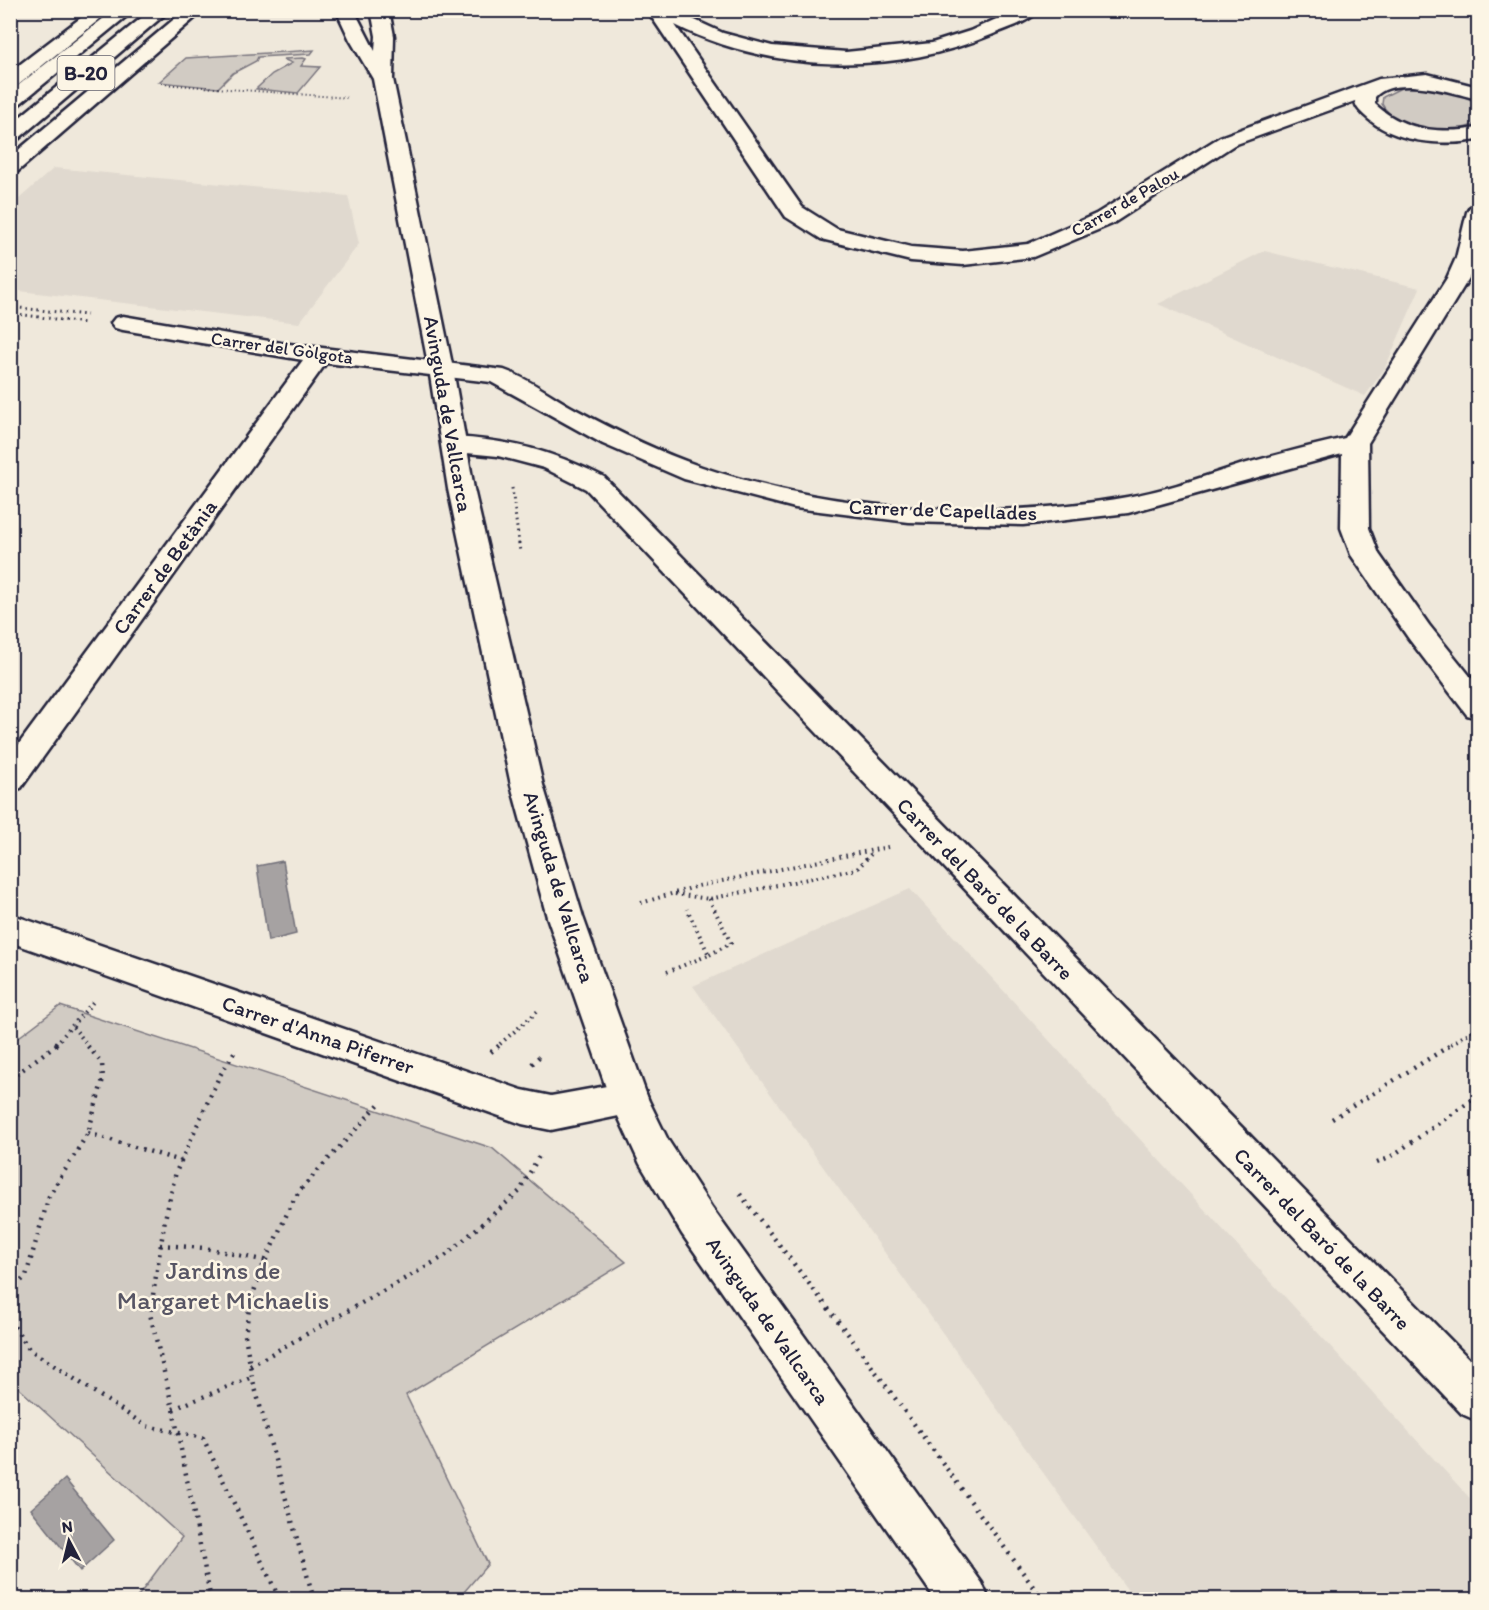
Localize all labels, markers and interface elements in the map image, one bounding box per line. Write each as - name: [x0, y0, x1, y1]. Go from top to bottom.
- road number: B-20: [58, 56, 115, 90]
- street label: Carrer de Palou: [1067, 162, 1183, 242]
- street label: Avinguda de Vallcarca: [419, 314, 478, 514]
- street label: Carrer del Gòlgota: [210, 327, 355, 369]
- street label: Carrer de Betània: [107, 494, 222, 639]
- street label: Carrer de Capellades: [848, 494, 1038, 525]
- street label: Avinguda de Vallcarca: [518, 788, 601, 986]
- street label: Carrer del Baró de la Barre: [892, 792, 1079, 985]
- street label: Carrer d'Anna Piferrer: [219, 990, 418, 1079]
- street label: Carrer del Baró de la Barre: [1229, 1142, 1416, 1335]
- street label: Avinguda de Vallcarca: [701, 1232, 836, 1409]
- park label: Jardins de Margaret Michaelis: [117, 1254, 329, 1316]
- north arrow: [39, 1511, 99, 1571]
- text: N: [61, 1517, 74, 1537]

